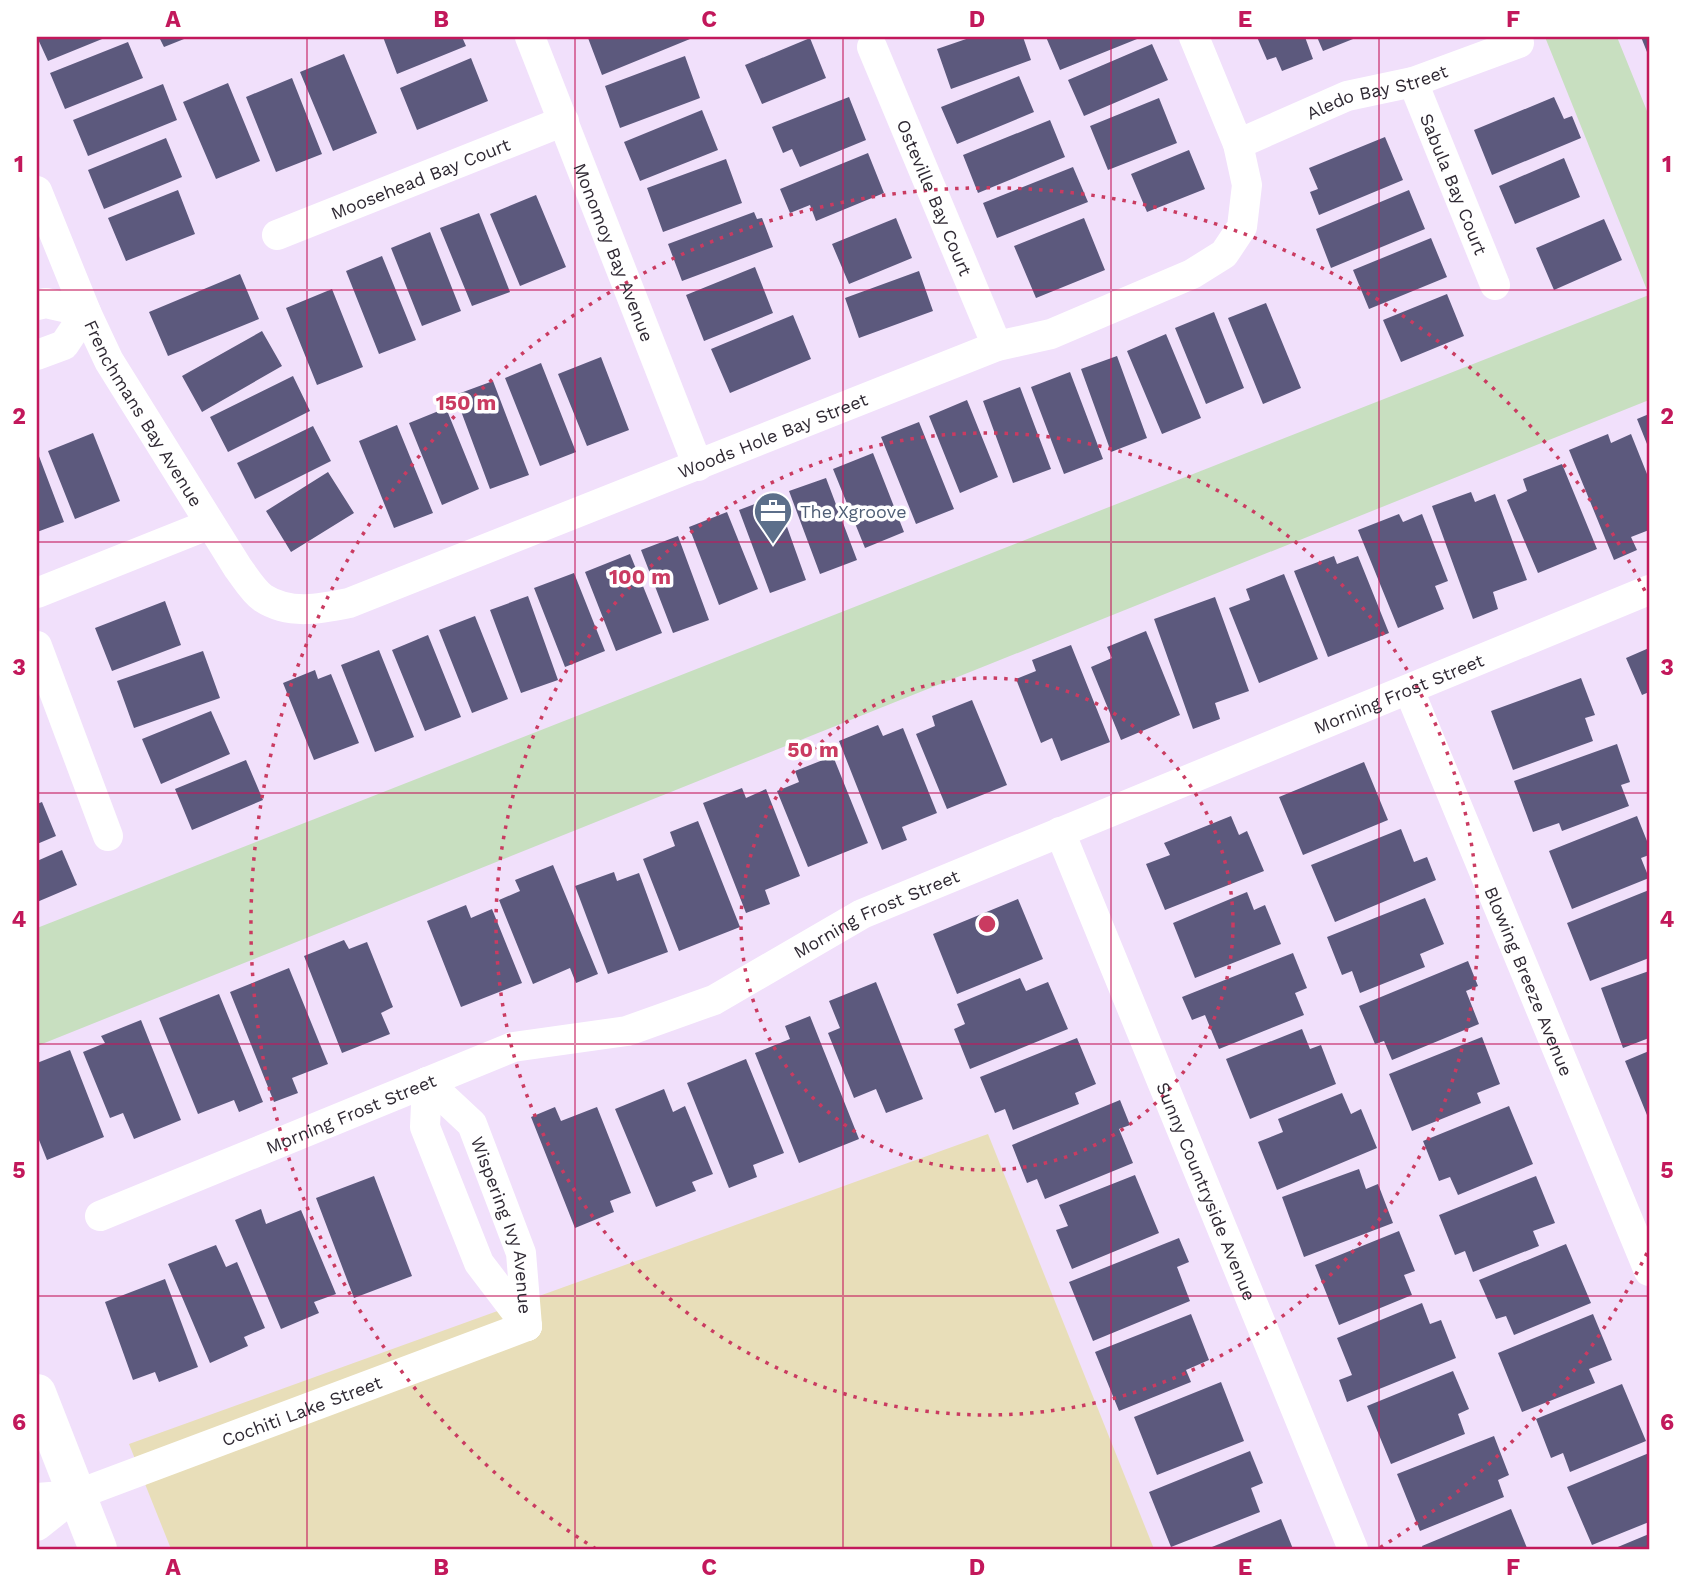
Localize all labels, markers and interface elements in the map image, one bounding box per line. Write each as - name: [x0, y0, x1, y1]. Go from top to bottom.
- text: A: [165, 6, 181, 33]
- text: B: [433, 6, 449, 33]
- text: C: [701, 6, 717, 33]
- text: D: [969, 6, 985, 33]
- text: E: [1238, 6, 1252, 33]
- text: F: [1506, 6, 1520, 33]
- street label: Aledo Bay Street: [1303, 60, 1451, 123]
- street label: Sabula Bay Court: [1416, 110, 1492, 258]
- street label: Osteville Bay Court: [893, 116, 977, 279]
- street label: Moosehead Bay Court: [327, 133, 513, 223]
- text: 1: [14, 151, 24, 178]
- text: 1: [1662, 151, 1672, 178]
- street label: Monomoy Bay Avenue: [570, 160, 659, 344]
- street label: Frenchmans Bay Avenue: [81, 316, 207, 510]
- street label: Woods Hole Bay Street: [675, 388, 871, 482]
- text: 150 m: [436, 390, 496, 415]
- text: 2: [12, 403, 26, 430]
- text: 2: [1660, 403, 1674, 430]
- office icon: The Xgroove: [752, 490, 794, 545]
- place label: The Xgroove: [800, 501, 907, 522]
- text: 100 m: [609, 564, 671, 589]
- street label: Morning Frost Street: [1310, 649, 1487, 737]
- text: 3: [12, 654, 26, 681]
- text: 3: [1660, 654, 1674, 681]
- text: 50 m: [787, 737, 839, 762]
- street label: Morning Frost Street: [789, 865, 963, 962]
- street label: Blowing Breeze Avenue: [1481, 883, 1578, 1079]
- text: 4: [12, 906, 27, 933]
- text: 4: [1660, 906, 1675, 933]
- centre of rings: [975, 912, 999, 936]
- street label: Morning Frost Street: [263, 1069, 439, 1158]
- street label: Sunny Countryside Avenue: [1153, 1079, 1261, 1303]
- street label: Wispering Ivy Avenue: [467, 1133, 536, 1315]
- text: 5: [12, 1157, 26, 1184]
- text: 5: [1660, 1157, 1674, 1184]
- street label: Cochiti Lake Street: [219, 1371, 385, 1450]
- text: 6: [12, 1409, 26, 1436]
- text: 6: [1660, 1409, 1674, 1436]
- text: A: [165, 1554, 181, 1581]
- text: B: [433, 1554, 449, 1581]
- text: C: [701, 1554, 717, 1581]
- text: D: [969, 1554, 985, 1581]
- text: E: [1238, 1554, 1252, 1581]
- text: F: [1506, 1554, 1520, 1581]

